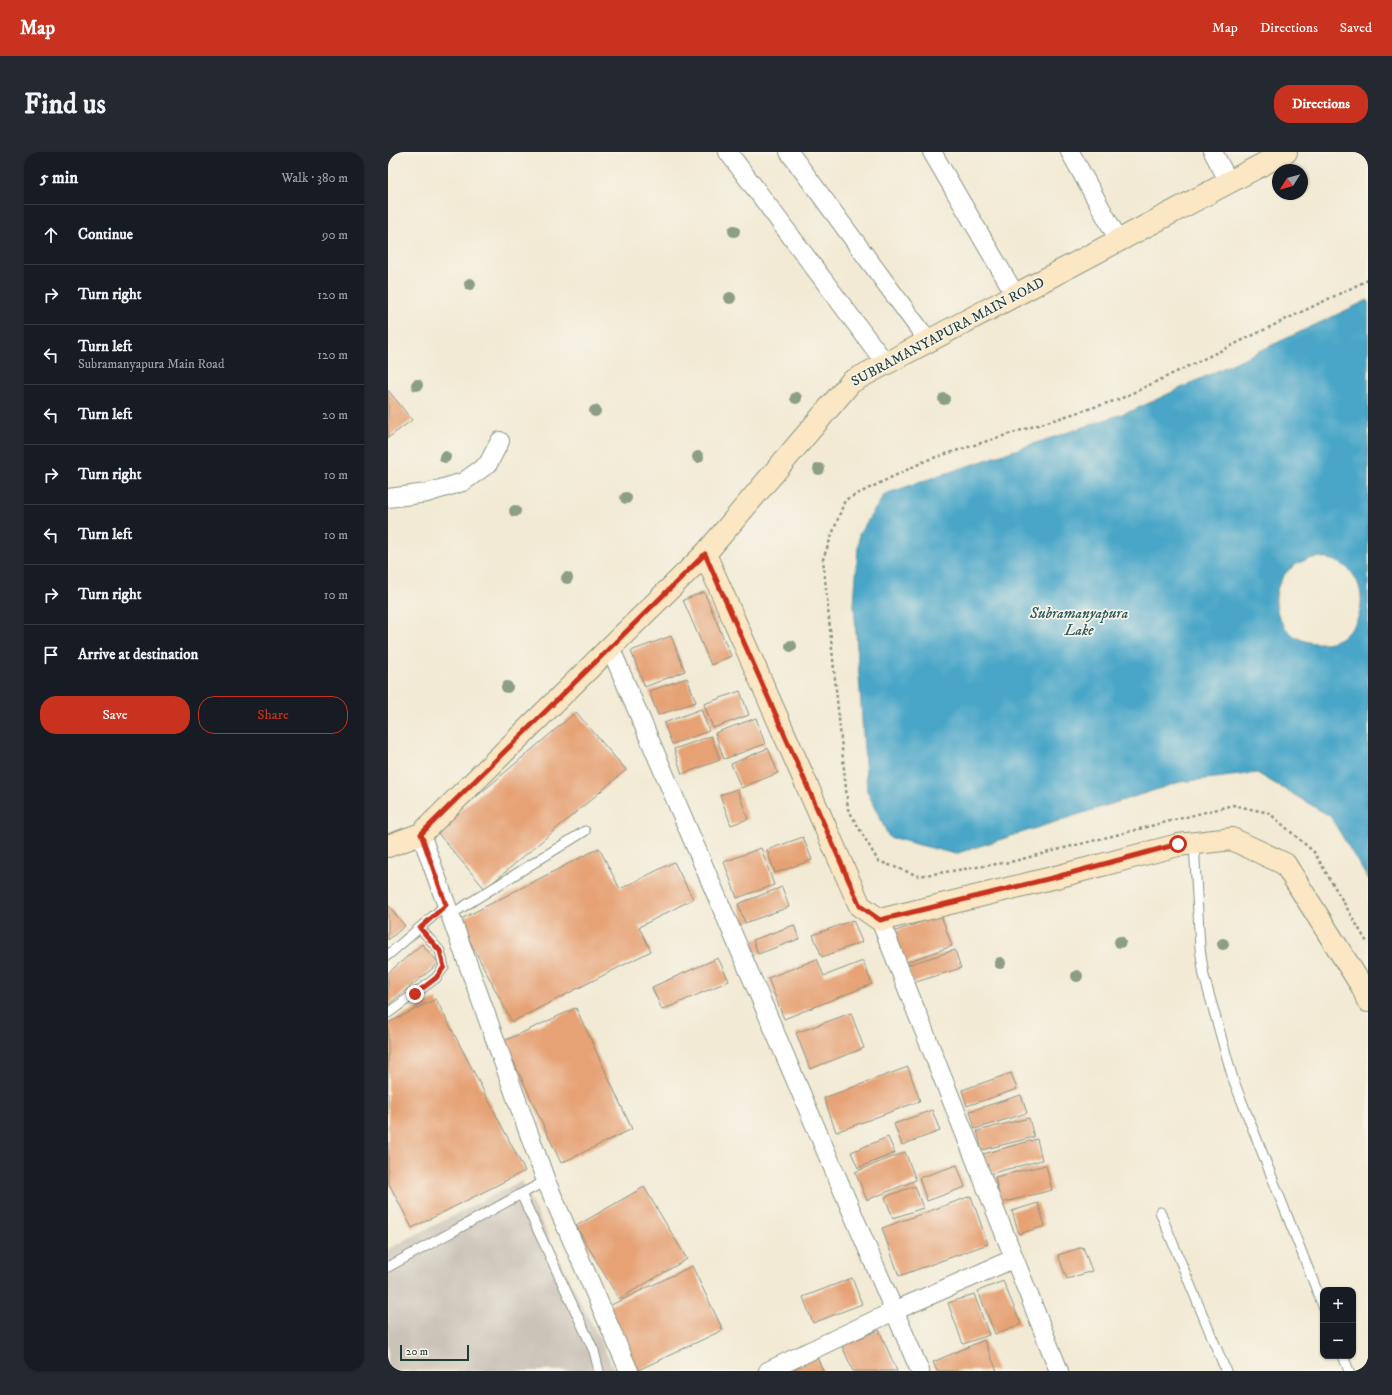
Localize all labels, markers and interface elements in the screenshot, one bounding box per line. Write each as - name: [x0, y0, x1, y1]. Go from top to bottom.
- text: Map: [20, 17, 55, 40]
- text: Map: [1212, 19, 1238, 37]
- text: Directions: [1260, 19, 1318, 37]
- text: Saved: [1340, 19, 1372, 37]
- button: Directions: [1274, 85, 1368, 123]
- text: Find us: [24, 87, 106, 122]
- north arrow: [1272, 164, 1308, 200]
- text: 5 min: [40, 167, 78, 189]
- text: Walk · 380 m: [281, 170, 348, 186]
- icon: ahead: [40, 224, 62, 246]
- text: Continue: [78, 225, 133, 244]
- text: 90 m: [322, 227, 348, 243]
- street label: SUBRAMANYAPURA MAIN ROAD: [848, 273, 1048, 391]
- icon: right: [40, 284, 62, 306]
- text: Turn right: [78, 285, 141, 304]
- text: 120 m: [317, 287, 348, 303]
- text: Turn left: [78, 337, 132, 356]
- icon: left: [40, 344, 62, 366]
- text: 120 m: [317, 347, 348, 363]
- text: Subramanyapura Main Road: [78, 356, 224, 372]
- icon: left: [40, 404, 62, 426]
- text: Turn left: [78, 405, 132, 424]
- text: 20 m: [322, 407, 348, 423]
- icon: right: [40, 464, 62, 486]
- text: Turn right: [78, 465, 141, 484]
- text: 10 m: [324, 467, 348, 483]
- icon: left: [40, 524, 62, 546]
- text: Turn left: [78, 525, 132, 544]
- text: 10 m: [324, 527, 348, 543]
- icon: right: [40, 584, 62, 606]
- text: Turn right: [78, 585, 141, 604]
- text: 10 m: [324, 587, 348, 603]
- water label: Subramanyapura Lake: [1029, 604, 1128, 640]
- icon: arrive: [40, 644, 62, 666]
- text: Arrive at destination: [78, 645, 198, 664]
- button: Save: [40, 696, 190, 734]
- button: Share: [198, 696, 348, 734]
- route start: [1169, 835, 1187, 853]
- route end: [406, 985, 424, 1003]
- map controls: [1320, 1287, 1356, 1359]
- button: +: [1320, 1287, 1356, 1323]
- button: −: [1320, 1323, 1356, 1359]
- scale bar: [400, 1343, 469, 1362]
- text: 20 m: [406, 1345, 428, 1359]

